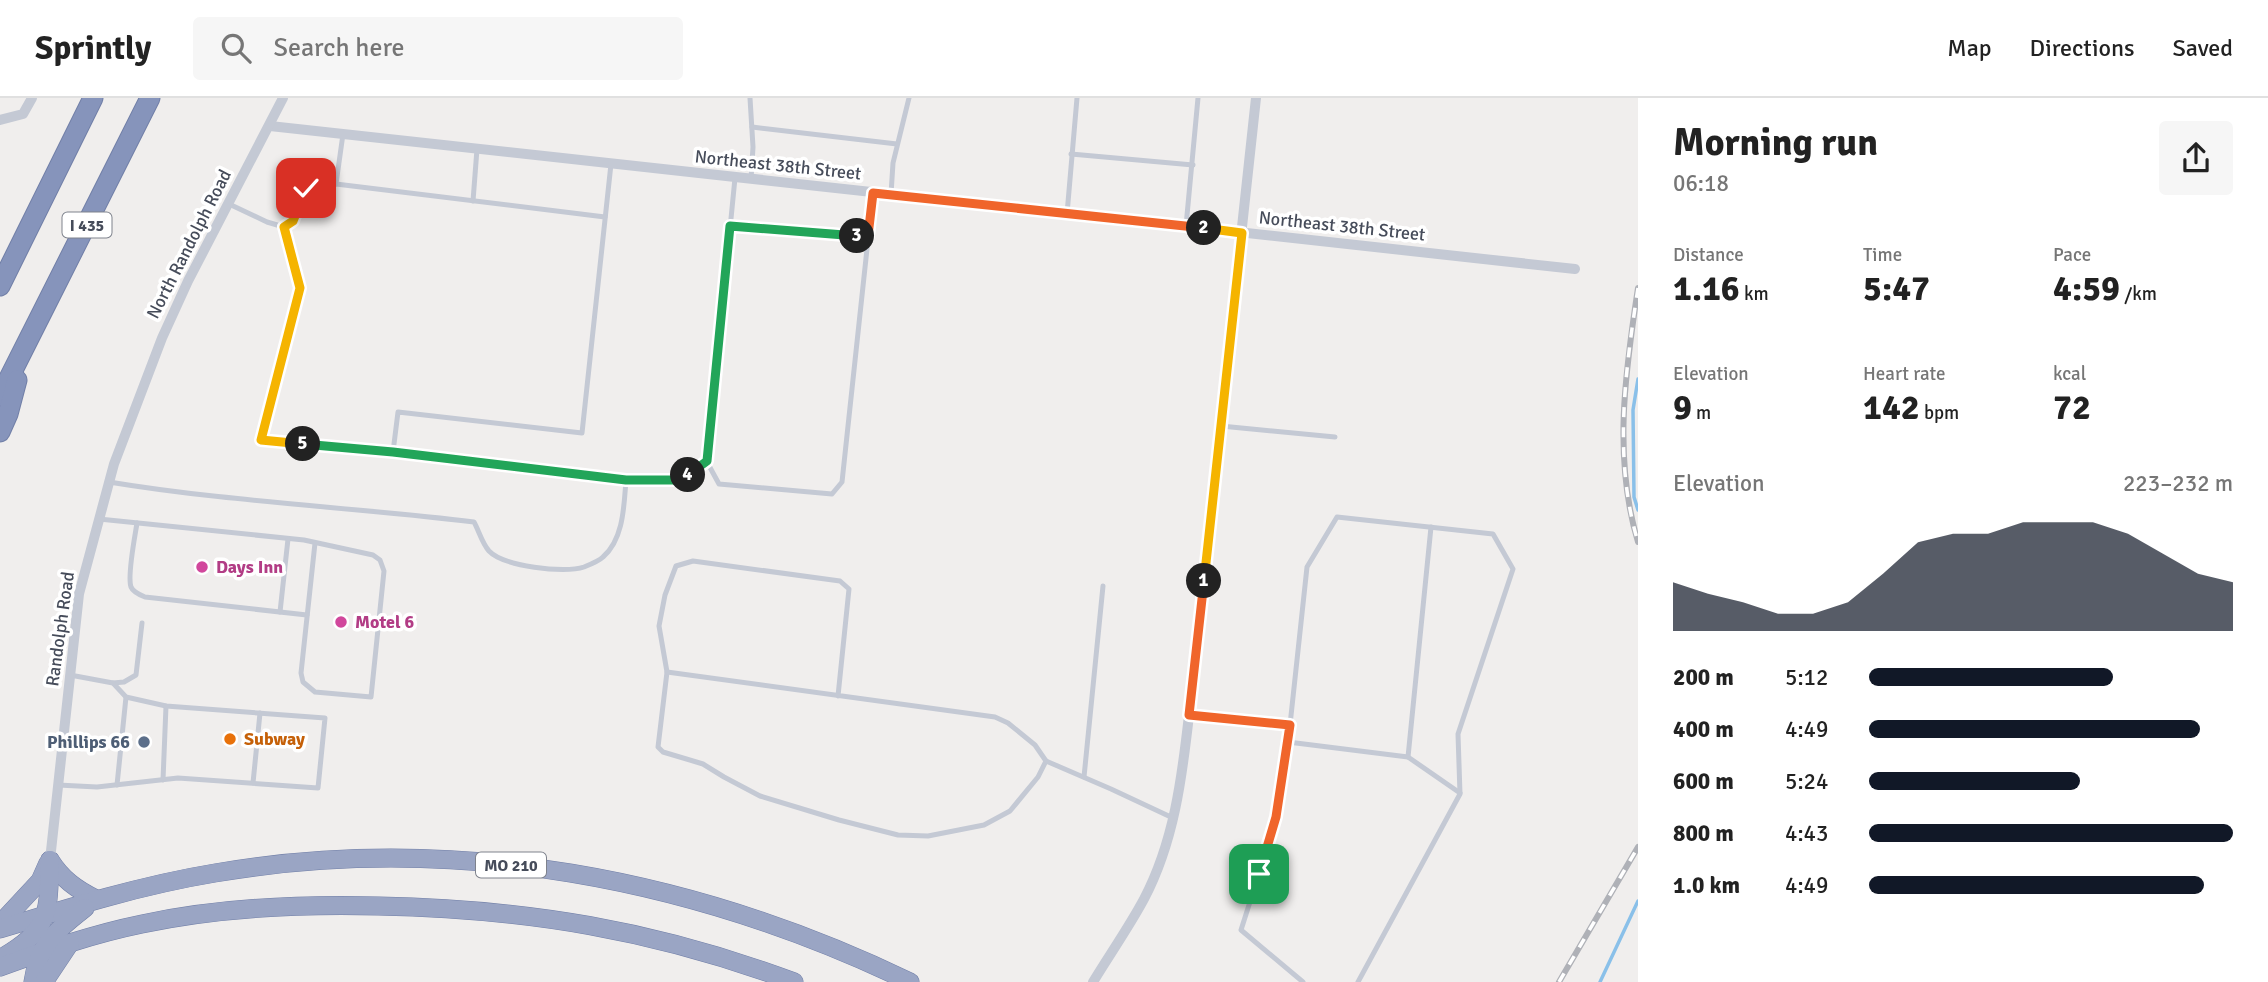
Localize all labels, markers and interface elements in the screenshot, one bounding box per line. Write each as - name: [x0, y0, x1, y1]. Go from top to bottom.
- search box: [193, 17, 683, 80]
- text: Sprintly: [35, 28, 151, 69]
- icon: search: [217, 29, 255, 67]
- text: Search here: [273, 32, 405, 64]
- text: Map: [1947, 33, 1992, 63]
- text: Directions: [2030, 33, 2135, 63]
- text: Saved: [2173, 33, 2233, 63]
- text: Morning run: [1673, 119, 1878, 166]
- button: share: [2159, 121, 2233, 195]
- street label: Northeast 38th Street: [694, 145, 862, 185]
- pin: [276, 158, 336, 218]
- street label: North Randolph Road: [142, 166, 236, 322]
- icon: check: [287, 169, 325, 207]
- text: 06:18: [1673, 169, 1729, 198]
- street label: Northeast 38th Street: [1258, 206, 1426, 246]
- pin: 2: [1186, 211, 1222, 246]
- road number: I 435: [62, 212, 112, 238]
- text: 2: [1198, 215, 1209, 239]
- pin: 3: [840, 218, 874, 254]
- text: 3: [851, 223, 862, 247]
- text: Distance: [1673, 243, 1744, 267]
- text: Time: [1863, 243, 1902, 267]
- text: Pace: [2053, 243, 2091, 267]
- text: 1.16: [1673, 267, 1740, 310]
- text: 5:47: [1863, 267, 1930, 310]
- text: 4:59: [2053, 267, 2120, 310]
- text: km: [1740, 282, 1769, 306]
- text: /km: [2120, 282, 2157, 306]
- text: Elevation: [1673, 362, 1749, 386]
- text: Heart rate: [1863, 362, 1945, 386]
- text: kcal: [2053, 362, 2086, 386]
- text: 9: [1673, 386, 1692, 429]
- text: 142: [1863, 386, 1920, 429]
- text: 72: [2053, 386, 2091, 429]
- text: m: [1692, 401, 1711, 425]
- text: bpm: [1920, 401, 1959, 425]
- pin: 5: [286, 426, 320, 462]
- text: 5: [297, 431, 308, 455]
- pin: 4: [670, 458, 706, 492]
- text: 4: [682, 462, 693, 486]
- text: Elevation: [1673, 469, 1765, 498]
- text: 223–232 m: [2123, 469, 2233, 498]
- place label: Days Inn: [216, 556, 283, 578]
- marker: Days Inn: [194, 559, 210, 575]
- pin: 1: [1186, 564, 1222, 598]
- text: 1: [1198, 568, 1209, 592]
- street label: Randolph Road: [41, 570, 79, 688]
- place label: Motel 6: [355, 611, 415, 633]
- marker: Motel 6: [333, 614, 349, 630]
- text: 200 m: [1673, 663, 1734, 692]
- text: 5:12: [1785, 663, 1828, 692]
- text: 400 m: [1673, 715, 1734, 744]
- text: 4:49: [1785, 715, 1828, 744]
- place label: Subway: [244, 728, 305, 750]
- place label: Phillips 66: [47, 731, 130, 753]
- marker: Subway: [222, 731, 238, 747]
- marker: Phillips 66: [136, 734, 152, 750]
- text: 600 m: [1673, 767, 1734, 796]
- text: 5:24: [1785, 767, 1828, 796]
- text: 800 m: [1673, 819, 1734, 848]
- text: 4:43: [1785, 819, 1828, 848]
- pin: [1229, 844, 1289, 904]
- road number: MO 210: [476, 852, 546, 878]
- icon: arrive: [1240, 855, 1278, 893]
- text: 1.0 km: [1673, 871, 1740, 900]
- text: 4:49: [1785, 871, 1828, 900]

